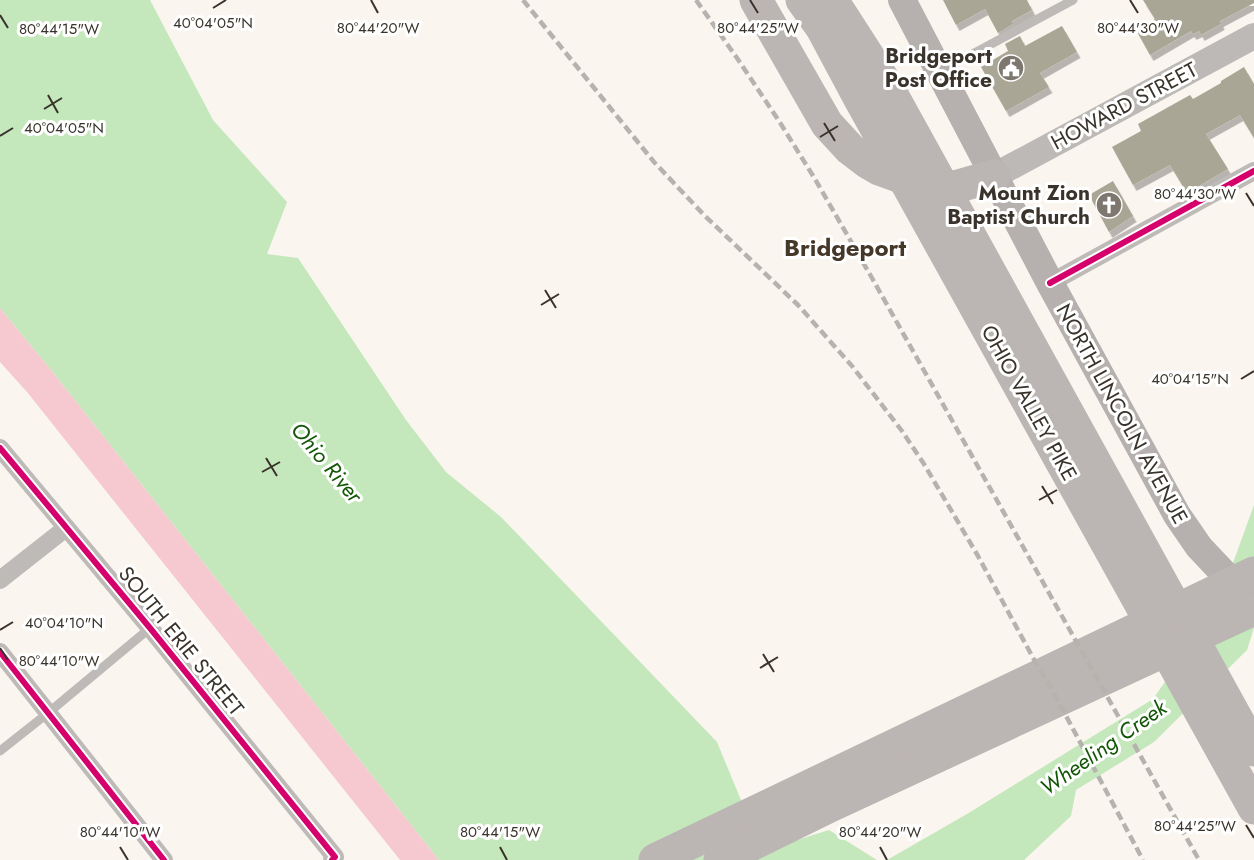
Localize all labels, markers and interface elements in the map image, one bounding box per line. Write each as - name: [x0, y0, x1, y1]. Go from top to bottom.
- text: 40°04'05"N: [173, 12, 253, 34]
- text: 80°44'20"W: [337, 17, 419, 39]
- text: 80°44'25"W: [717, 17, 799, 39]
- text: 80°44'30"W: [1097, 17, 1179, 39]
- text: 80°44'15"W: [19, 18, 99, 40]
- place label: Bridgeport Post Office: [885, 41, 992, 95]
- public building icon: Bridgeport Post Office: [996, 53, 1026, 83]
- street label: HOWARD STREET: [1046, 55, 1203, 157]
- text: 40°04'05"N: [24, 117, 104, 139]
- place label: Mount Zion Baptist Church: [947, 178, 1090, 232]
- text: 80°44'30"W: [1154, 183, 1236, 205]
- church icon: Mount Zion Baptist Church: [1094, 190, 1124, 220]
- district label: Bridgeport: [784, 230, 906, 265]
- street label: NORTH LINCOLN AVENUE: [1049, 298, 1195, 530]
- street label: OHIO VALLEY PIKE: [974, 320, 1084, 486]
- text: 40°04'15"N: [1151, 368, 1229, 390]
- water label: Ohio River: [284, 415, 371, 511]
- street label: SOUTH ERIE STREET: [111, 560, 251, 722]
- text: 40°04'10"N: [25, 612, 103, 634]
- text: 80°44'10"W: [19, 650, 99, 672]
- water label: Wheeling Creek: [1033, 691, 1174, 802]
- text: 80°44'25"W: [1154, 815, 1236, 837]
- text: 80°44'10"W: [80, 821, 160, 843]
- text: 80°44'15"W: [460, 821, 540, 843]
- text: 80°44'20"W: [839, 821, 921, 843]

